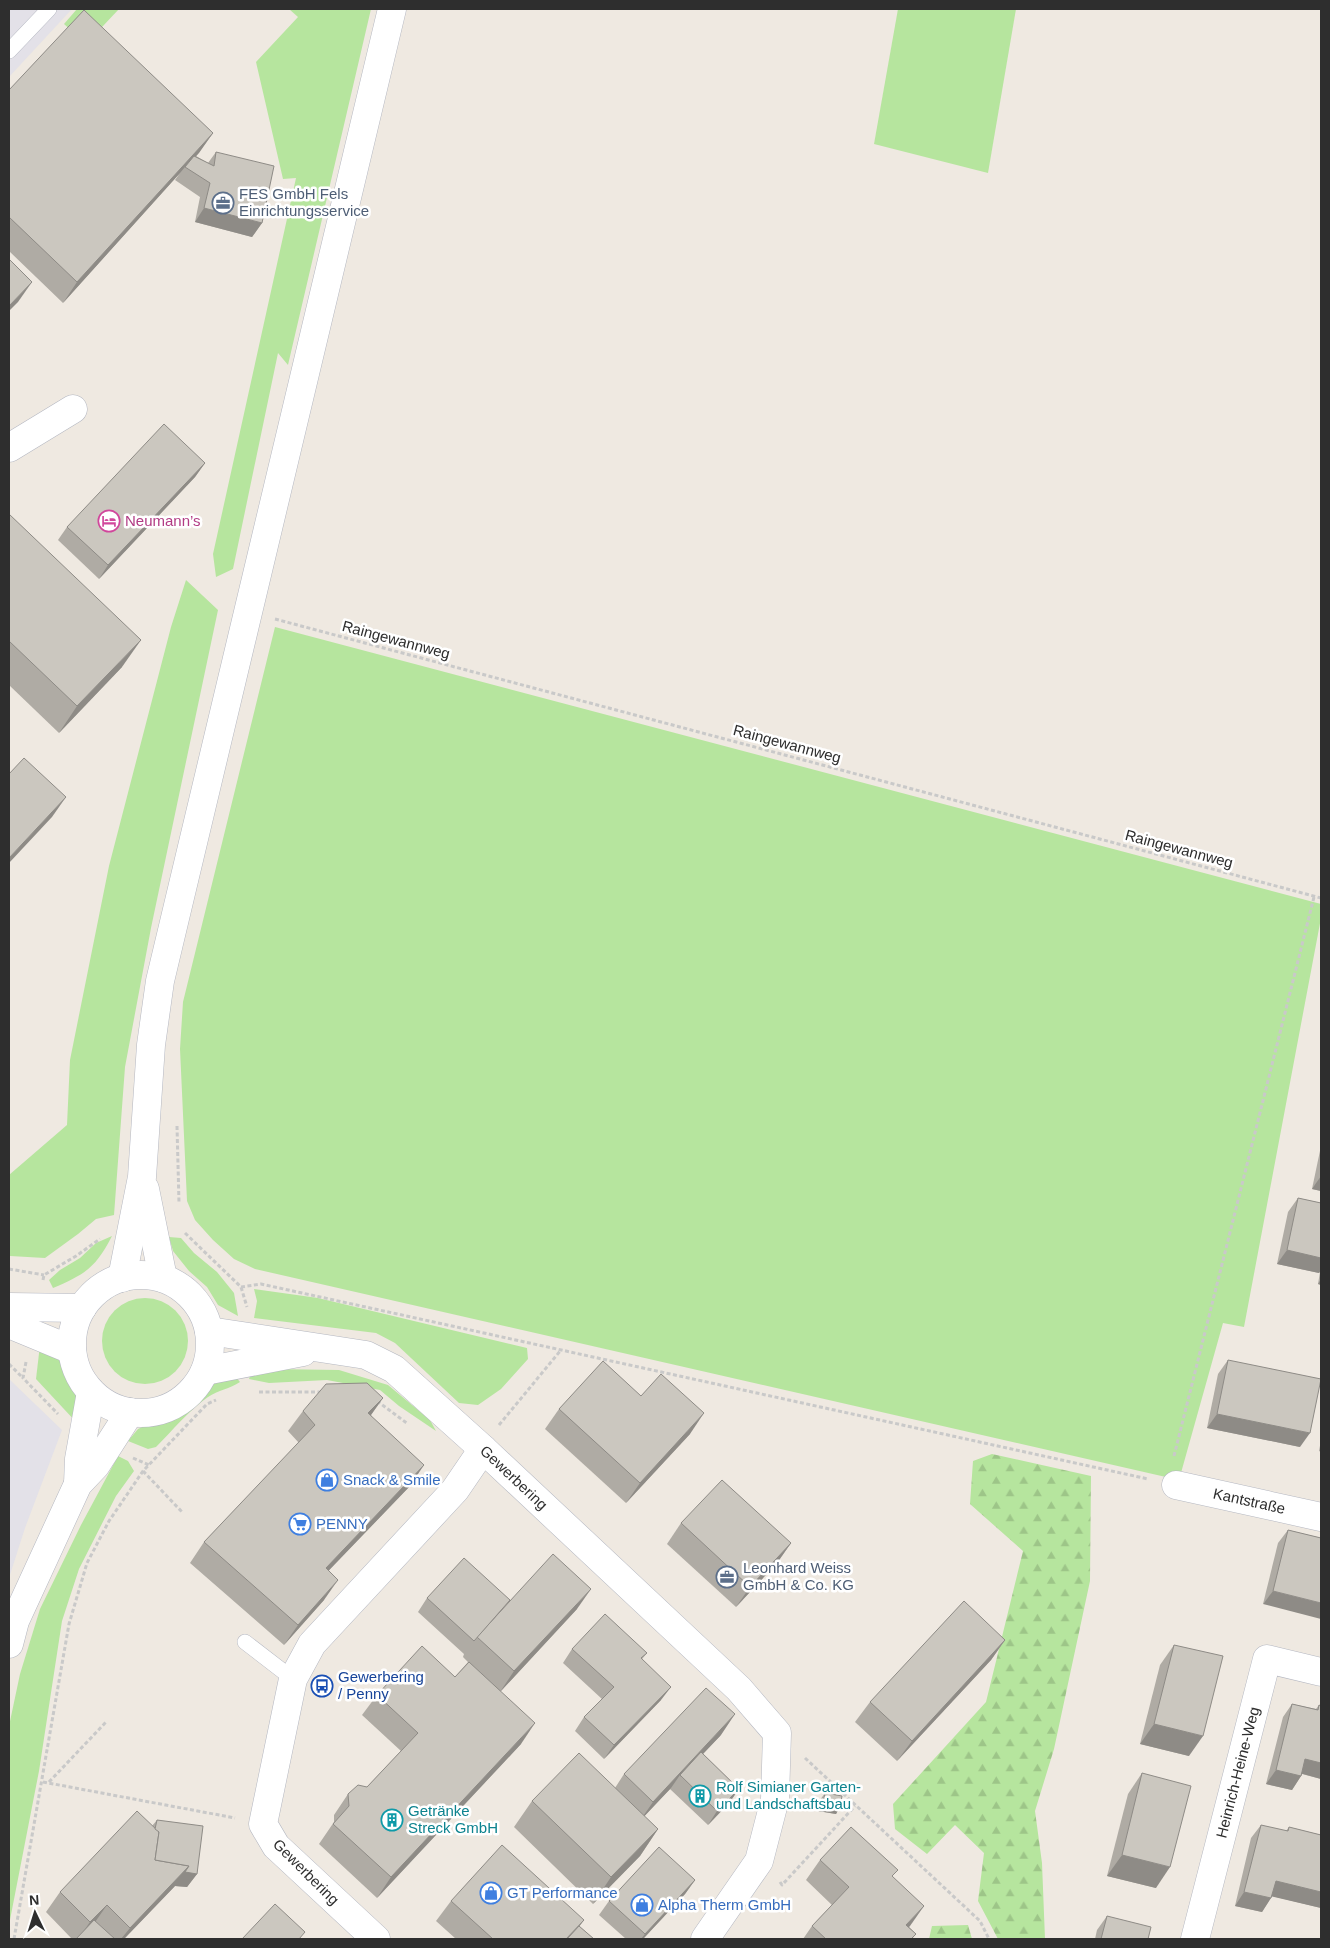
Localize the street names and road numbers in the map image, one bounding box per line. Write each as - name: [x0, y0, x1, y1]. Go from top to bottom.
- street label: Raingewannweg: [340, 617, 452, 662]
- street label: Raingewannweg: [731, 721, 843, 766]
- street label: Raingewannweg: [1123, 826, 1235, 871]
- street label: Gewerbering: [477, 1442, 551, 1513]
- street label: Kantstraße: [1212, 1484, 1287, 1517]
- street label: Heinrich-Heine-Weg: [1212, 1705, 1262, 1840]
- street label: Gewerbering: [270, 1835, 343, 1908]

